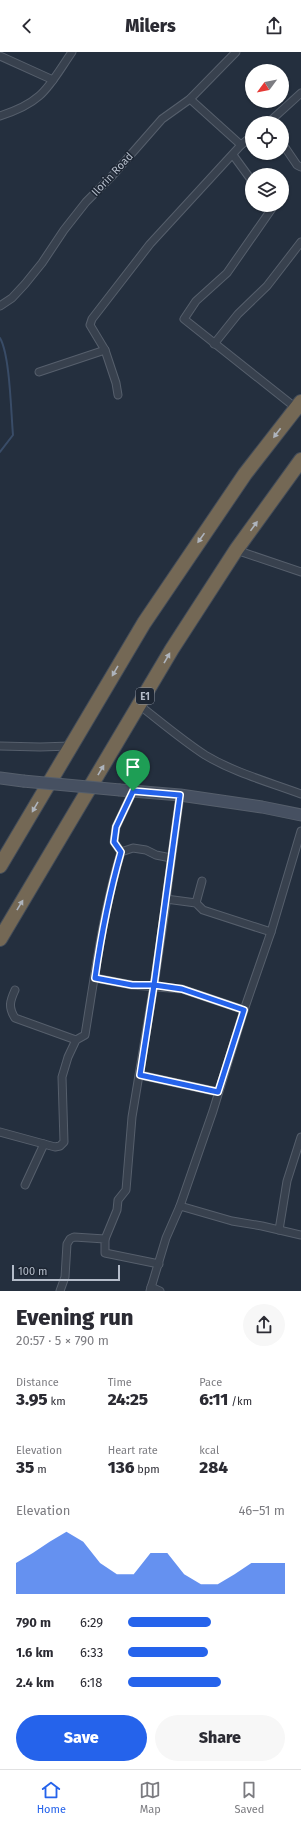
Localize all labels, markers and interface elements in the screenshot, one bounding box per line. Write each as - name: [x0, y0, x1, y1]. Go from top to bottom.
- icon: back: [16, 15, 38, 37]
- text: Milers: [125, 15, 176, 37]
- icon: share: [263, 15, 285, 37]
- north arrow: [245, 64, 289, 108]
- map controls: [245, 64, 289, 212]
- button: locate: [245, 116, 289, 160]
- street label: Ilorin Road: [89, 150, 136, 199]
- button: layers: [245, 168, 289, 212]
- one-way arrow: [273, 428, 281, 438]
- one-way arrow: [250, 520, 258, 531]
- one-way arrow: [197, 533, 205, 544]
- one-way arrow: [163, 652, 170, 664]
- one-way arrow: [112, 665, 119, 677]
- road number: E1: [136, 688, 154, 704]
- pin: [116, 750, 150, 791]
- icon: arrive: [122, 756, 144, 778]
- one-way arrow: [97, 764, 104, 776]
- one-way arrow: [31, 801, 38, 813]
- one-way arrow: [16, 900, 24, 910]
- scale bar: [12, 1263, 120, 1282]
- text: 100 m: [18, 1265, 47, 1278]
- text: Evening run: [16, 1304, 133, 1331]
- button: share: [243, 1304, 285, 1346]
- text: 20:57 · 5 × 790 m: [16, 1333, 109, 1348]
- text: Distance: [16, 1376, 59, 1389]
- text: Time: [108, 1376, 132, 1389]
- text: Pace: [199, 1376, 222, 1389]
- text: 3.95: [16, 1389, 48, 1410]
- text: 24:25: [108, 1389, 148, 1410]
- text: 6:11: [199, 1389, 228, 1410]
- text: km: [48, 1395, 66, 1408]
- text: /km: [228, 1395, 252, 1408]
- text: Elevation: [16, 1444, 62, 1457]
- text: Heart rate: [108, 1444, 158, 1457]
- text: kcal: [199, 1444, 219, 1457]
- text: 35: [16, 1457, 34, 1478]
- text: 136: [108, 1457, 134, 1478]
- text: 284: [199, 1457, 228, 1478]
- text: m: [34, 1463, 47, 1476]
- text: bpm: [134, 1463, 160, 1476]
- text: Elevation: [16, 1503, 70, 1518]
- text: 46–51 m: [238, 1503, 285, 1518]
- text: 790 m: [16, 1615, 51, 1630]
- text: 6:29: [80, 1615, 103, 1630]
- text: 1.6 km: [16, 1645, 54, 1660]
- text: 6:33: [80, 1645, 103, 1660]
- text: 2.4 km: [16, 1675, 54, 1690]
- text: 6:18: [80, 1675, 102, 1690]
- button: Save: [16, 1715, 147, 1761]
- button: Share: [155, 1715, 285, 1761]
- tab: Home: [37, 1779, 66, 1816]
- tab: Map: [139, 1779, 161, 1816]
- tab: Saved: [235, 1779, 264, 1816]

